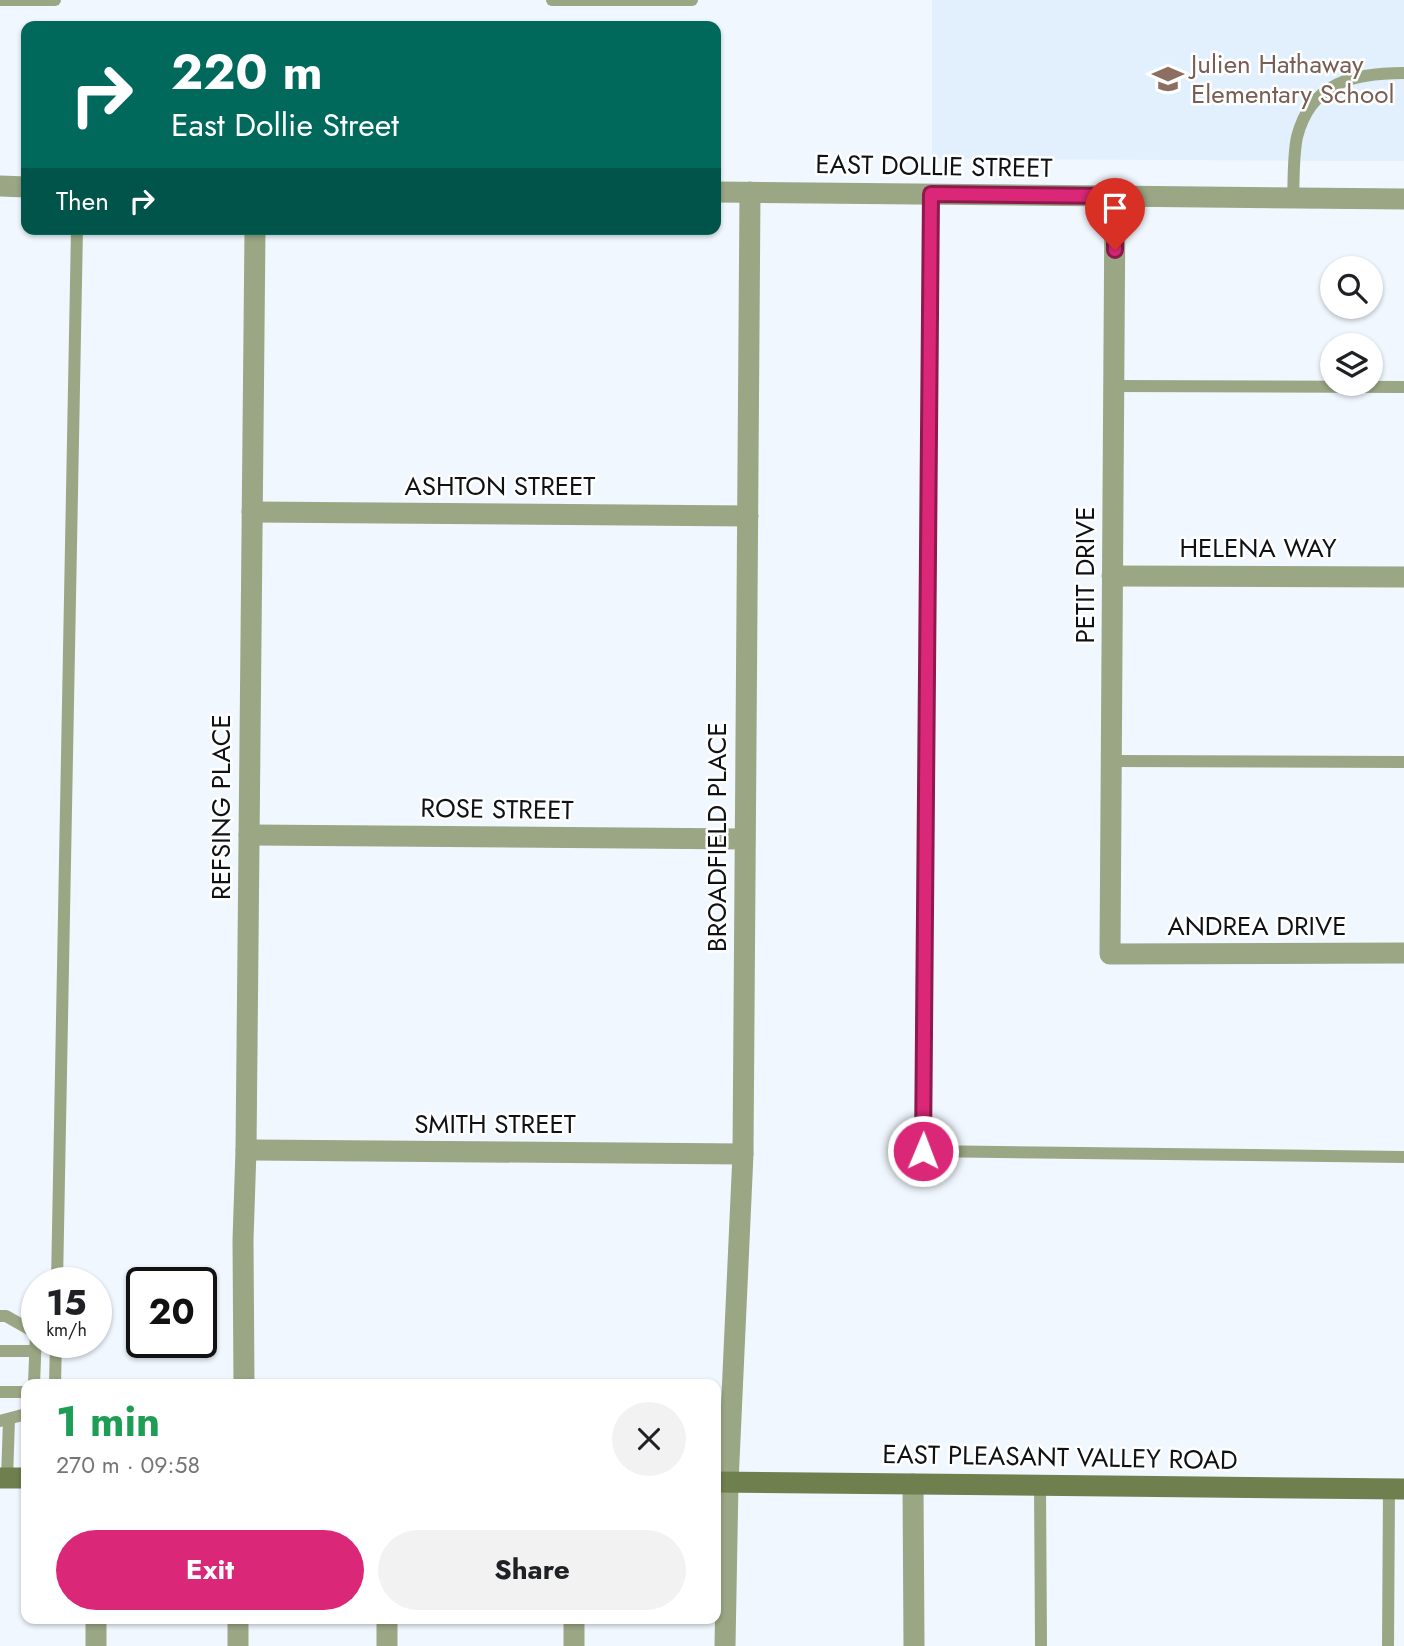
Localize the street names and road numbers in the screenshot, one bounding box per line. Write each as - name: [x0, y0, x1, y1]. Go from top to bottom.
- street label: EAST DOLLIE STREET: [815, 145, 1053, 187]
- street label: ASHTON STREET: [405, 467, 595, 505]
- street label: PETIT DRIVE: [1066, 507, 1104, 643]
- street label: HELENA WAY: [1179, 529, 1337, 567]
- street label: REFSING PLACE: [202, 714, 240, 900]
- street label: BROADFIELD PLACE: [698, 722, 736, 952]
- street label: ROSE STREET: [420, 789, 574, 829]
- street label: ANDREA DRIVE: [1168, 907, 1346, 945]
- street label: SMITH STREET: [414, 1105, 576, 1143]
- street label: EAST PLEASANT VALLEY ROAD: [882, 1435, 1238, 1479]

